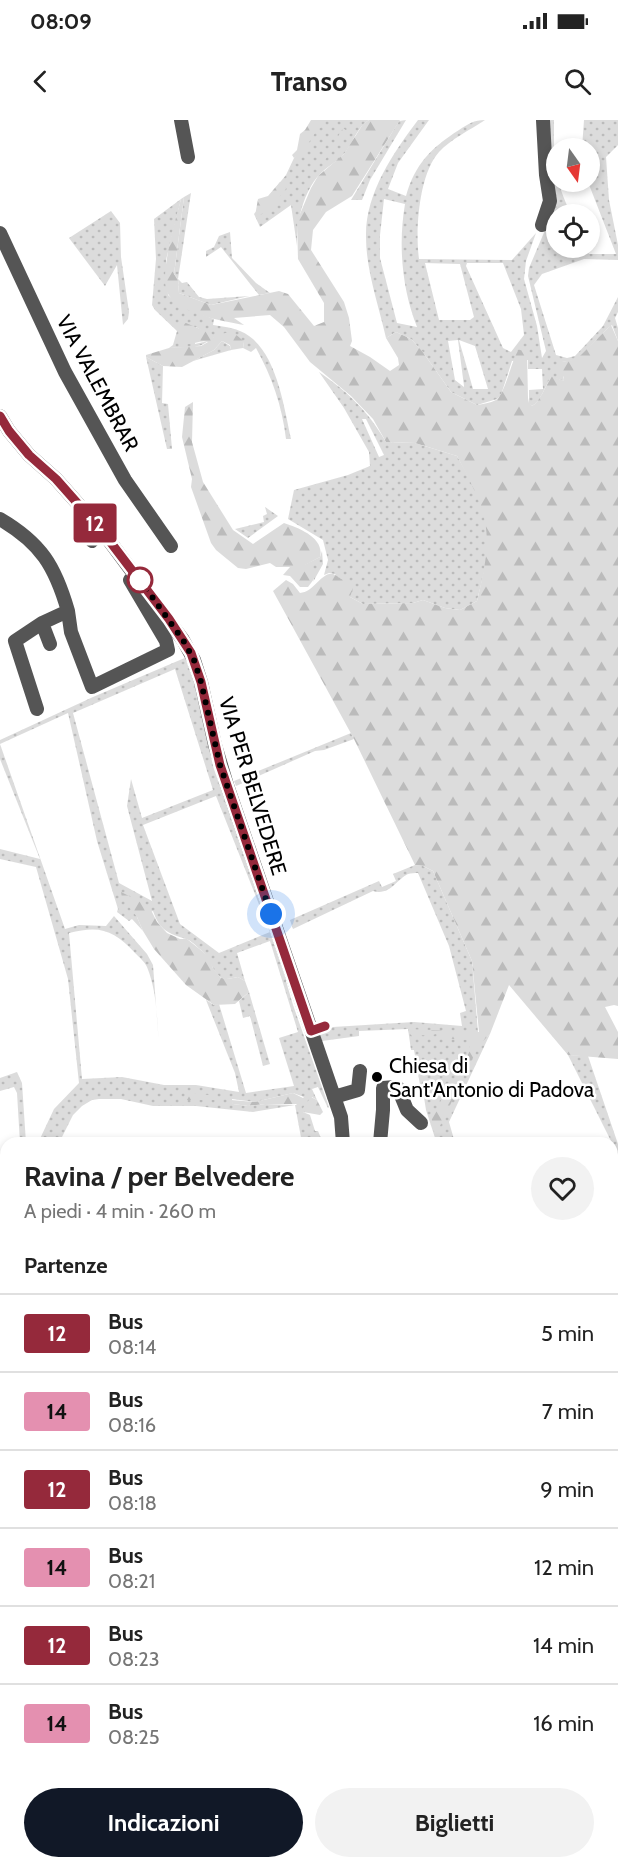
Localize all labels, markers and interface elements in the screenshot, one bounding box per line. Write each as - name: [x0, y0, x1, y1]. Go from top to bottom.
- text: 08:09: [30, 8, 92, 35]
- icon: back: [24, 65, 57, 98]
- text: Transo: [271, 65, 347, 98]
- icon: search: [561, 65, 594, 98]
- north arrow: [546, 138, 600, 192]
- map controls: [546, 138, 600, 258]
- button: locate: [546, 204, 600, 258]
- street label: VIA VALEMBRAR: [52, 311, 145, 456]
- line badge: 12: [68, 504, 122, 542]
- text: 12: [86, 511, 104, 536]
- unlabelled marker: [127, 567, 153, 593]
- street label: VIA PER BELVEDERE: [214, 694, 292, 878]
- your location: [256, 899, 286, 929]
- place label: Chiesa di Sant'Antonio di Padova: [389, 1053, 594, 1102]
- marker: Chiesa di Sant'Antonio di Padova: [370, 1070, 384, 1084]
- button: heart: [531, 1157, 594, 1220]
- text: Ravina / per Belvedere: [24, 1159, 295, 1193]
- text: A piedi · 4 min · 260 m: [24, 1199, 216, 1223]
- text: Partenze: [24, 1252, 108, 1279]
- text: Bus: [108, 1308, 143, 1335]
- text: 5 min: [541, 1320, 594, 1347]
- text: 12: [48, 1321, 66, 1346]
- text: 08:14: [108, 1335, 156, 1359]
- text: Bus: [108, 1386, 143, 1413]
- text: 7 min: [542, 1398, 594, 1425]
- text: 14: [47, 1399, 67, 1424]
- text: 08:16: [108, 1413, 156, 1437]
- text: Bus: [108, 1464, 143, 1491]
- text: 9 min: [540, 1476, 594, 1503]
- text: 12: [48, 1477, 66, 1502]
- text: 08:18: [108, 1491, 157, 1515]
- text: Bus: [108, 1542, 143, 1569]
- text: 12 min: [534, 1554, 594, 1581]
- text: 14: [47, 1555, 67, 1580]
- text: 08:21: [108, 1569, 155, 1593]
- text: Bus: [108, 1620, 143, 1647]
- text: 14 min: [533, 1632, 594, 1659]
- text: 12: [48, 1633, 66, 1658]
- text: 08:23: [108, 1647, 160, 1671]
- text: Bus: [108, 1698, 143, 1725]
- text: 16 min: [533, 1710, 594, 1737]
- text: 14: [47, 1711, 67, 1736]
- text: 08:25: [108, 1725, 160, 1749]
- button: Indicazioni: [24, 1788, 303, 1857]
- button: Biglietti: [315, 1788, 594, 1857]

